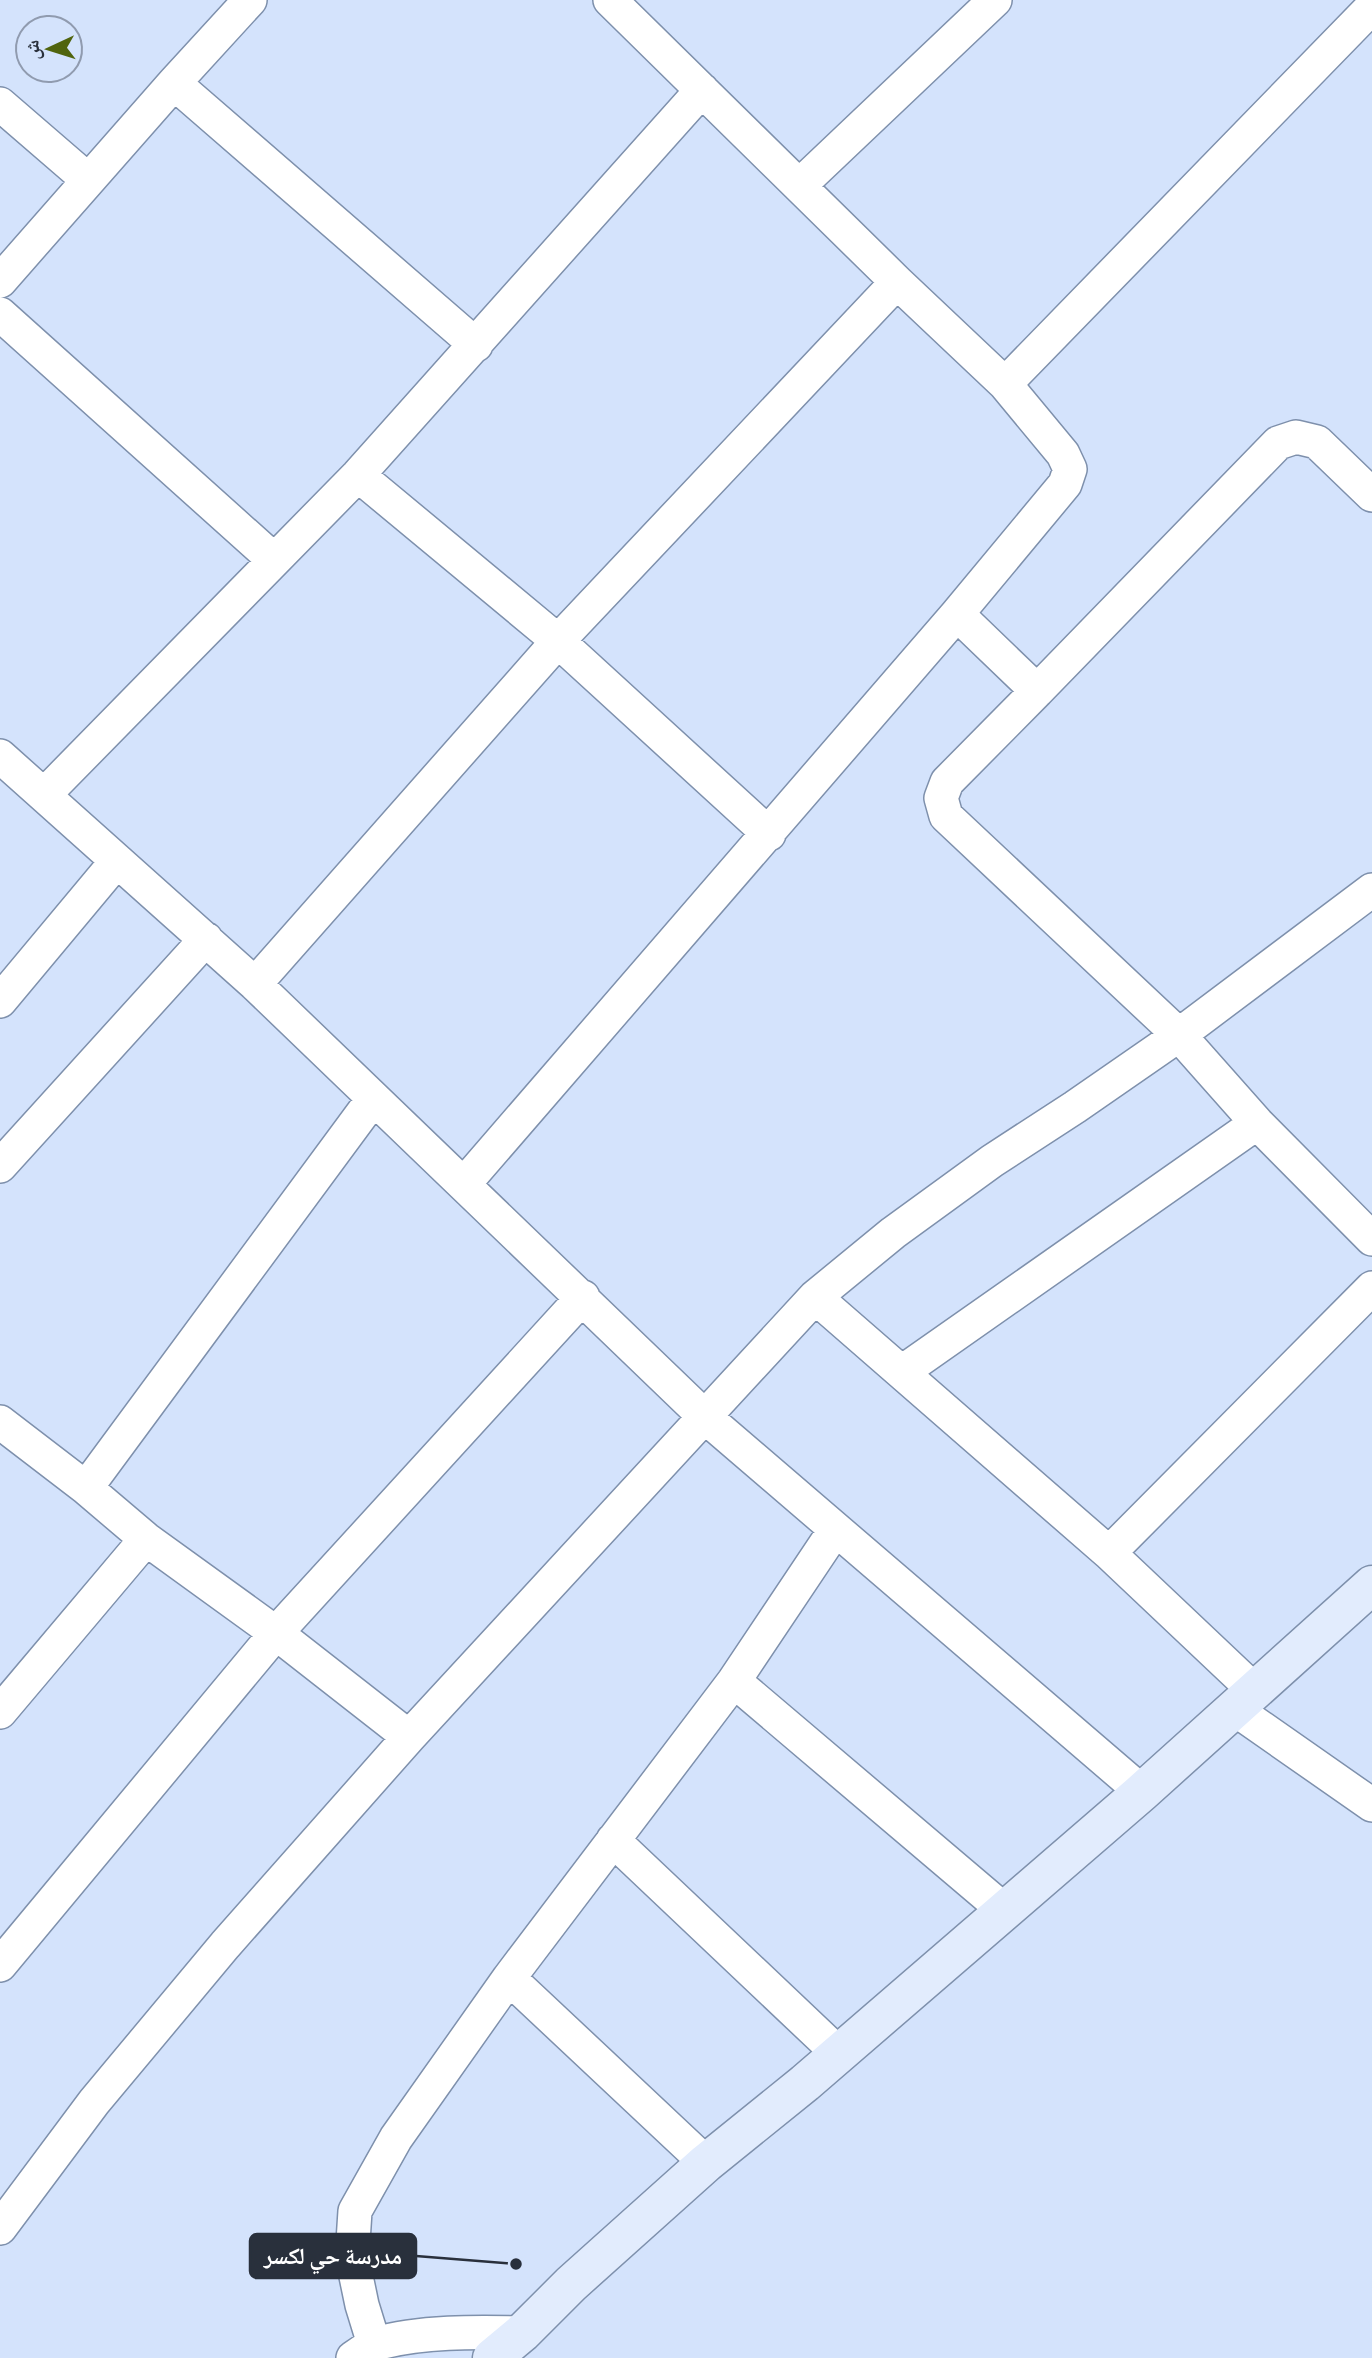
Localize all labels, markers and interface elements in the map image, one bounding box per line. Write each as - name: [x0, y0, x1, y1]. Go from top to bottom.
- north arrow: [14, 14, 84, 84]
- text: ش: [18, 39, 46, 61]
- callout: مدرسة حي لكسر: [250, 2234, 416, 2278]
- text: مدرسة حي لكسر: [263, 2239, 402, 2275]

